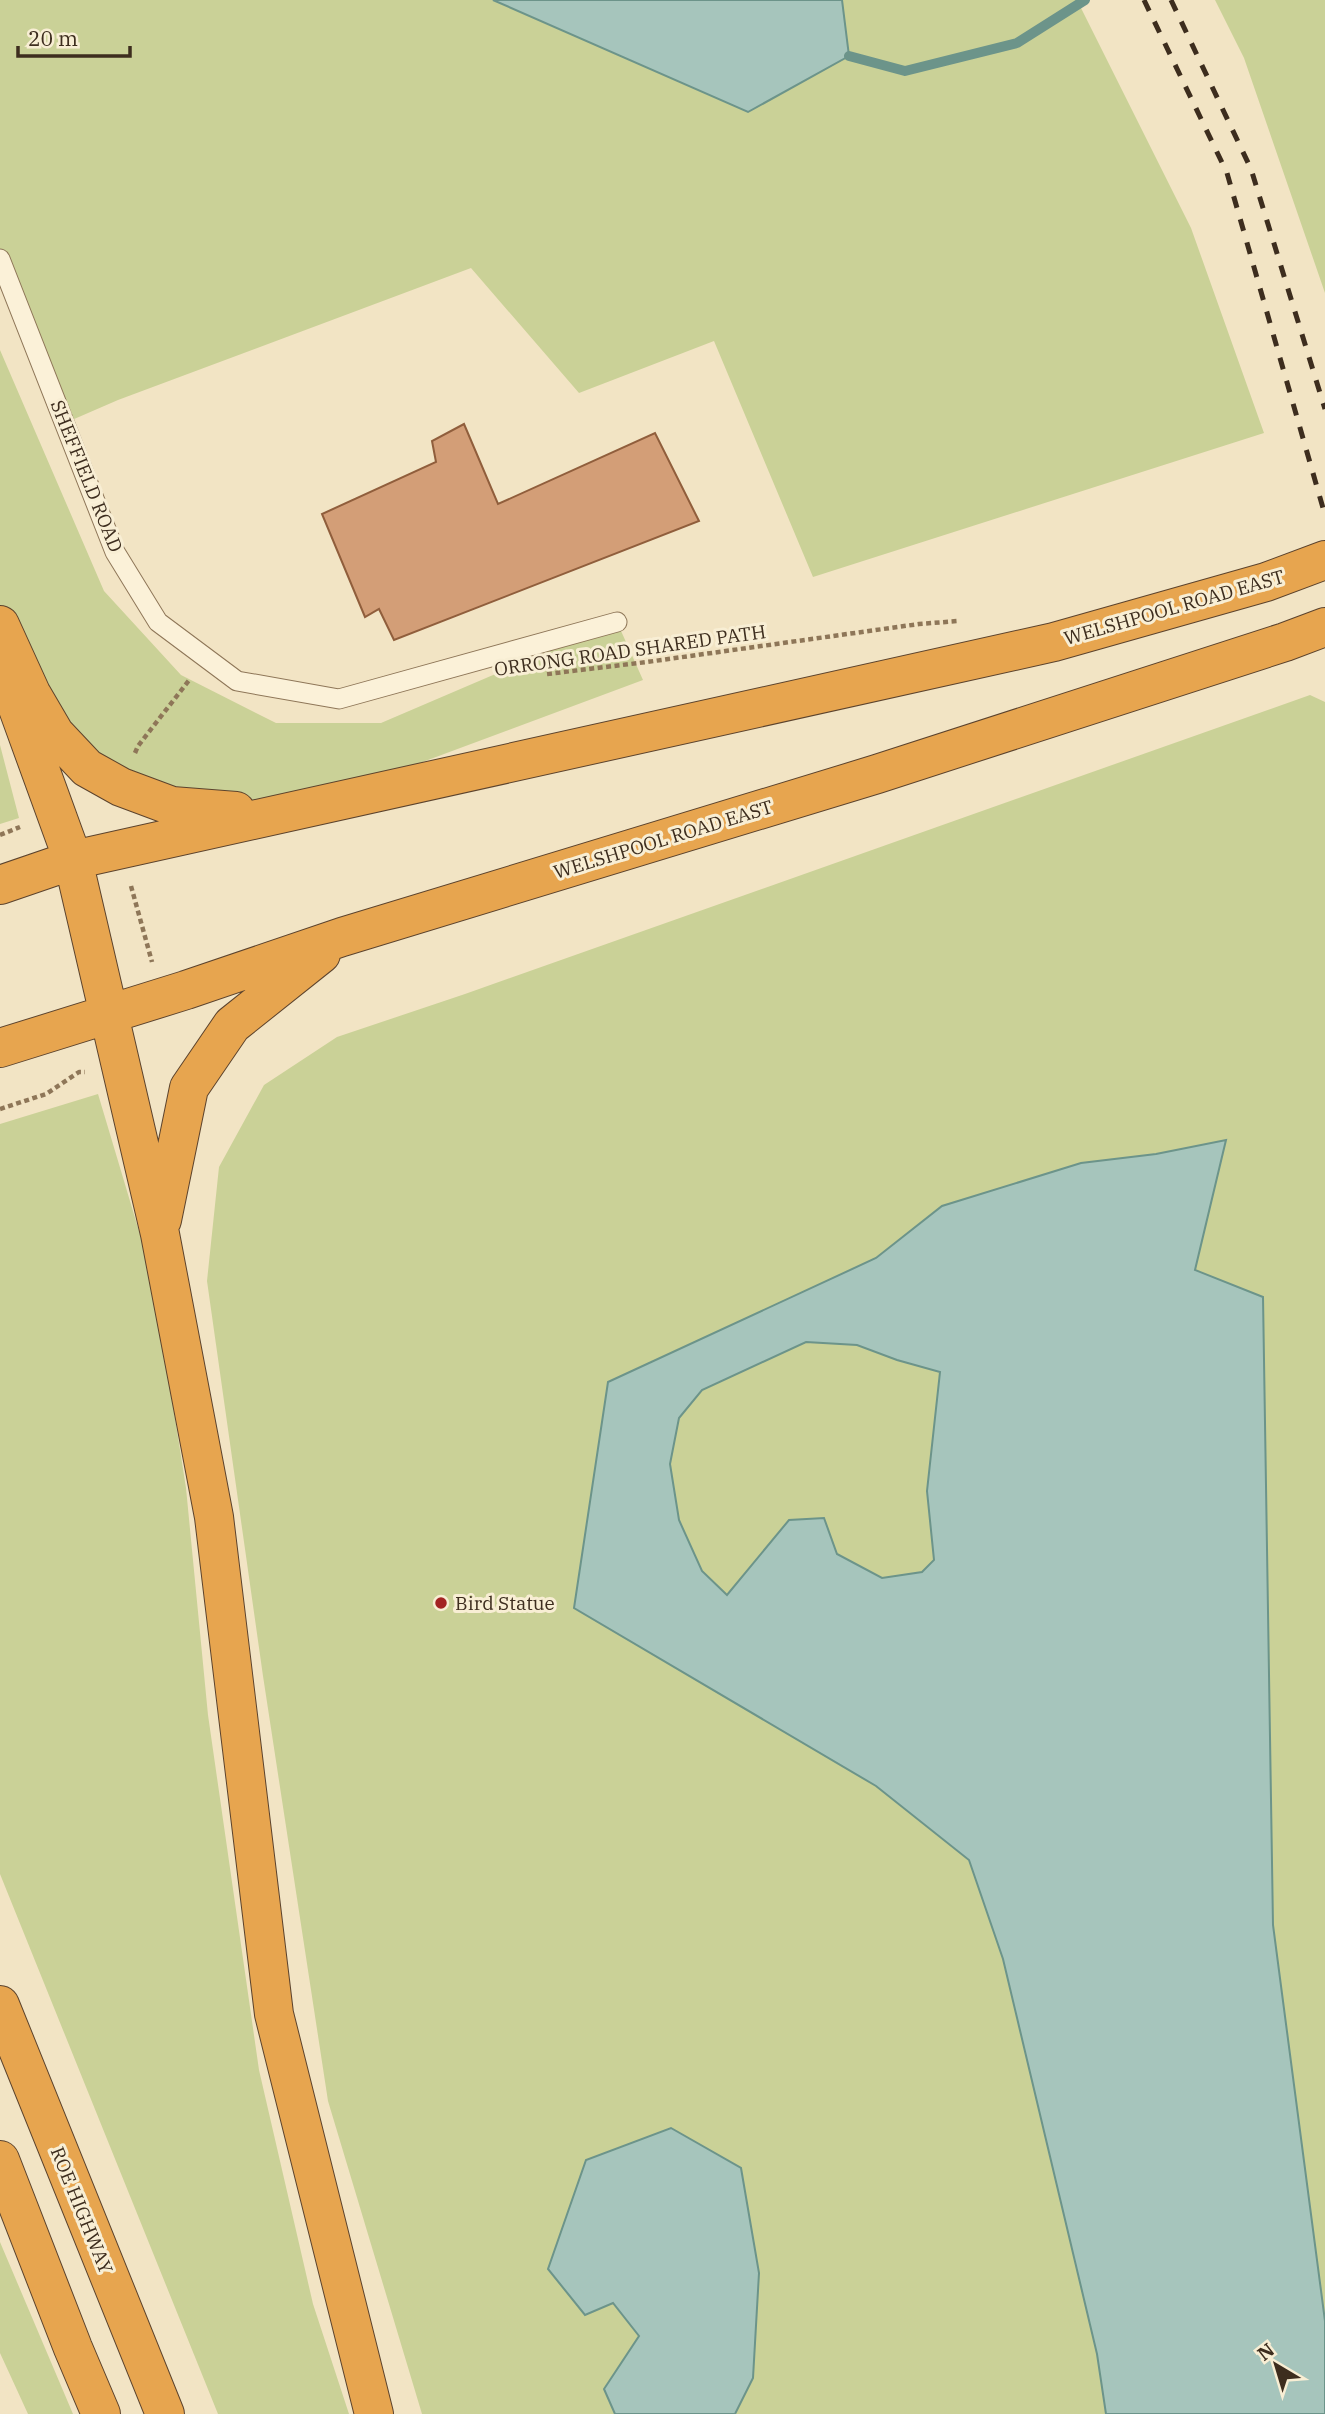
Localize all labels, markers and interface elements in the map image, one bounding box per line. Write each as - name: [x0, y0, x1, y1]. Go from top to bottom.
- scale bar: [18, 14, 130, 58]
- text: 20 m: [28, 24, 78, 52]
- street label: SHEFFIELD ROAD: [46, 396, 128, 556]
- street label: WELSHPOOL ROAD EAST: [1061, 564, 1287, 650]
- street label: ORRONG ROAD SHARED PATH: [493, 619, 767, 681]
- street label: WELSHPOOL ROAD EAST: [550, 794, 776, 884]
- place label: Bird Statue: [455, 1591, 555, 1615]
- marker: Bird Statue: [433, 1595, 449, 1611]
- street label: ROE HIGHWAY: [46, 2143, 118, 2277]
- north arrow: [1241, 2330, 1311, 2400]
- text: N: [1252, 2338, 1279, 2366]

